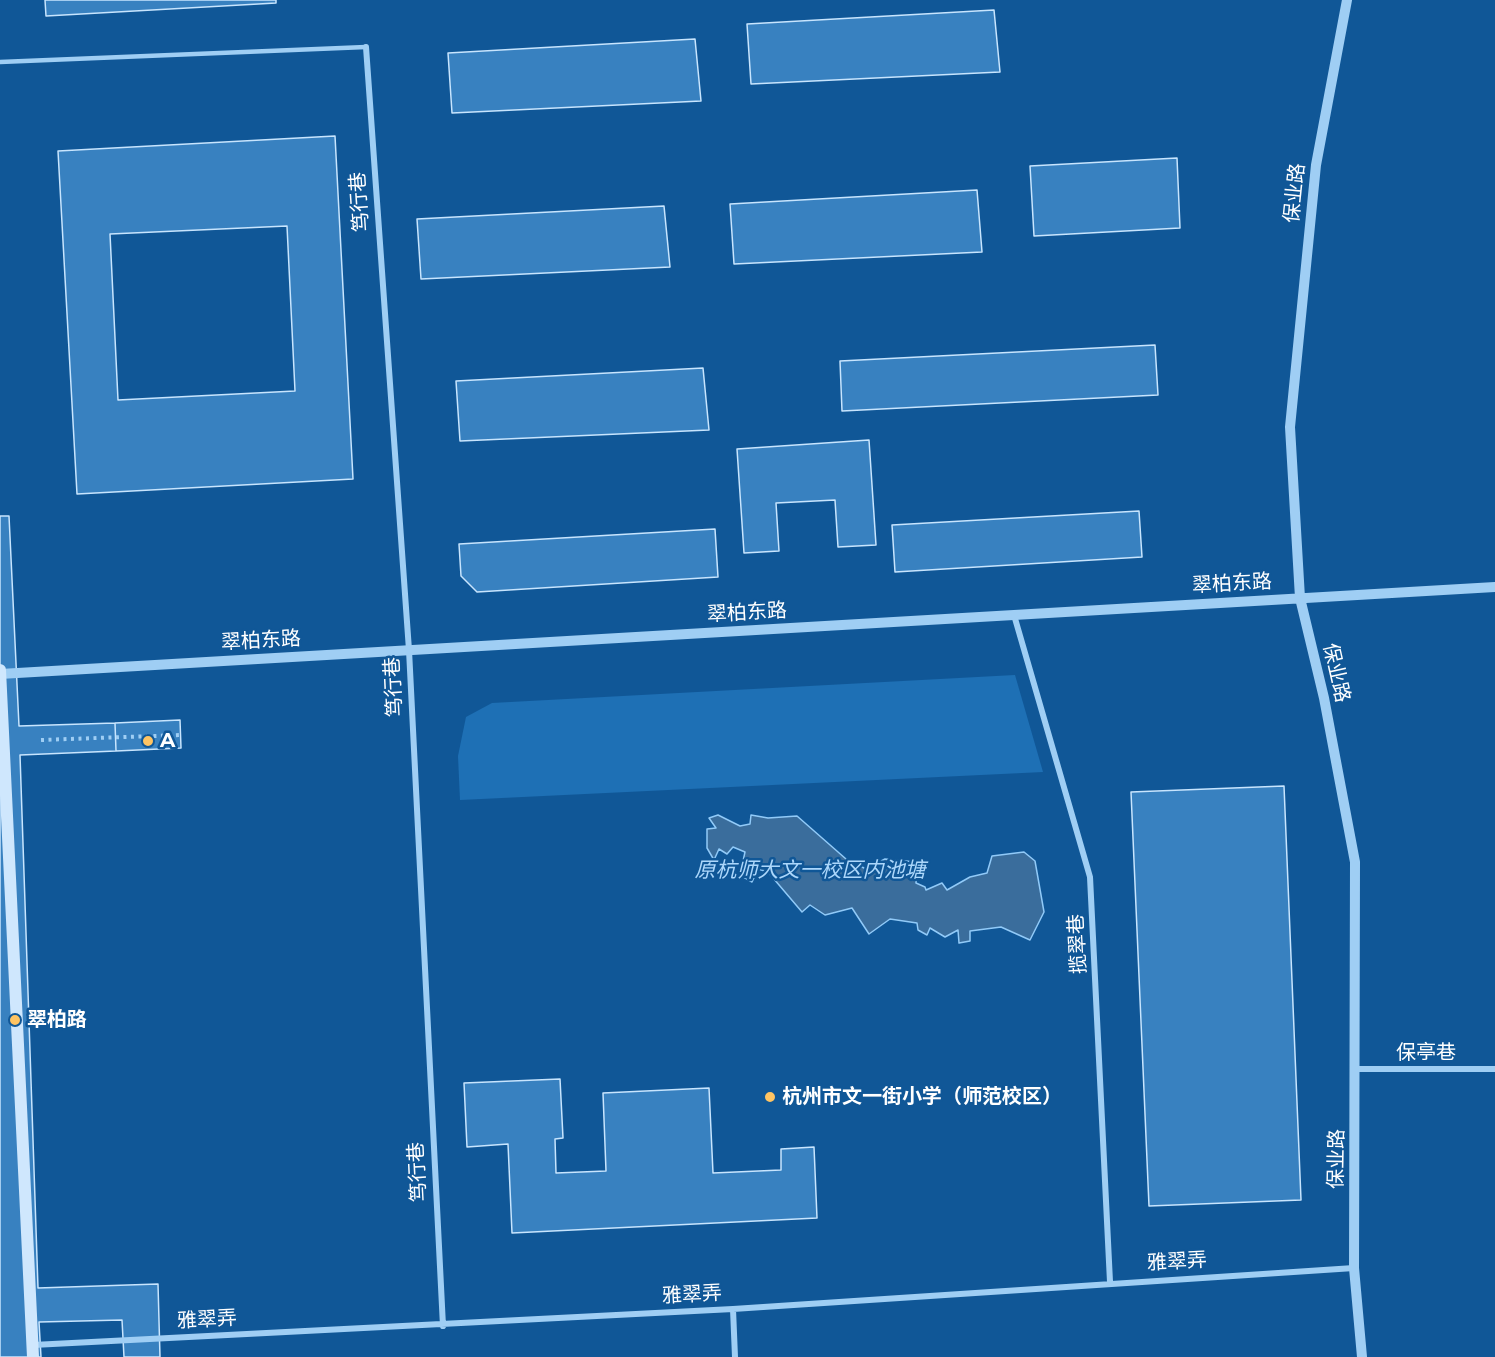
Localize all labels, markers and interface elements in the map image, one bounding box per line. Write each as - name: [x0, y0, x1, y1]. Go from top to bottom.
- street label: 保业路: [1280, 162, 1310, 224]
- street label: 笃行巷: [346, 171, 374, 233]
- street label: 翠柏东路: [1191, 570, 1273, 598]
- street label: 翠柏东路: [706, 599, 788, 627]
- street label: 翠柏东路: [220, 627, 302, 655]
- street label: 保业路: [1318, 641, 1354, 705]
- street label: 笃行巷: [380, 656, 408, 718]
- place label: A: [160, 729, 175, 753]
- marker: A: [141, 734, 155, 748]
- water label: 原杭师大文一校区内池塘: [695, 858, 925, 884]
- street label: 揽翠巷: [1064, 913, 1092, 975]
- place label: 翠柏路: [27, 1008, 87, 1032]
- marker: 翠柏路: [8, 1013, 22, 1027]
- street label: 保亭巷: [1396, 1041, 1456, 1065]
- place label: 杭州市文一街小学（师范校区）: [782, 1085, 1062, 1109]
- marker: 杭州市文一街小学（师范校区）: [763, 1090, 777, 1104]
- street label: 保业路: [1324, 1129, 1350, 1189]
- street label: 笃行巷: [404, 1141, 432, 1203]
- street label: 雅翠弄: [1146, 1248, 1208, 1276]
- street label: 雅翠弄: [661, 1281, 723, 1309]
- street label: 雅翠弄: [176, 1306, 238, 1334]

